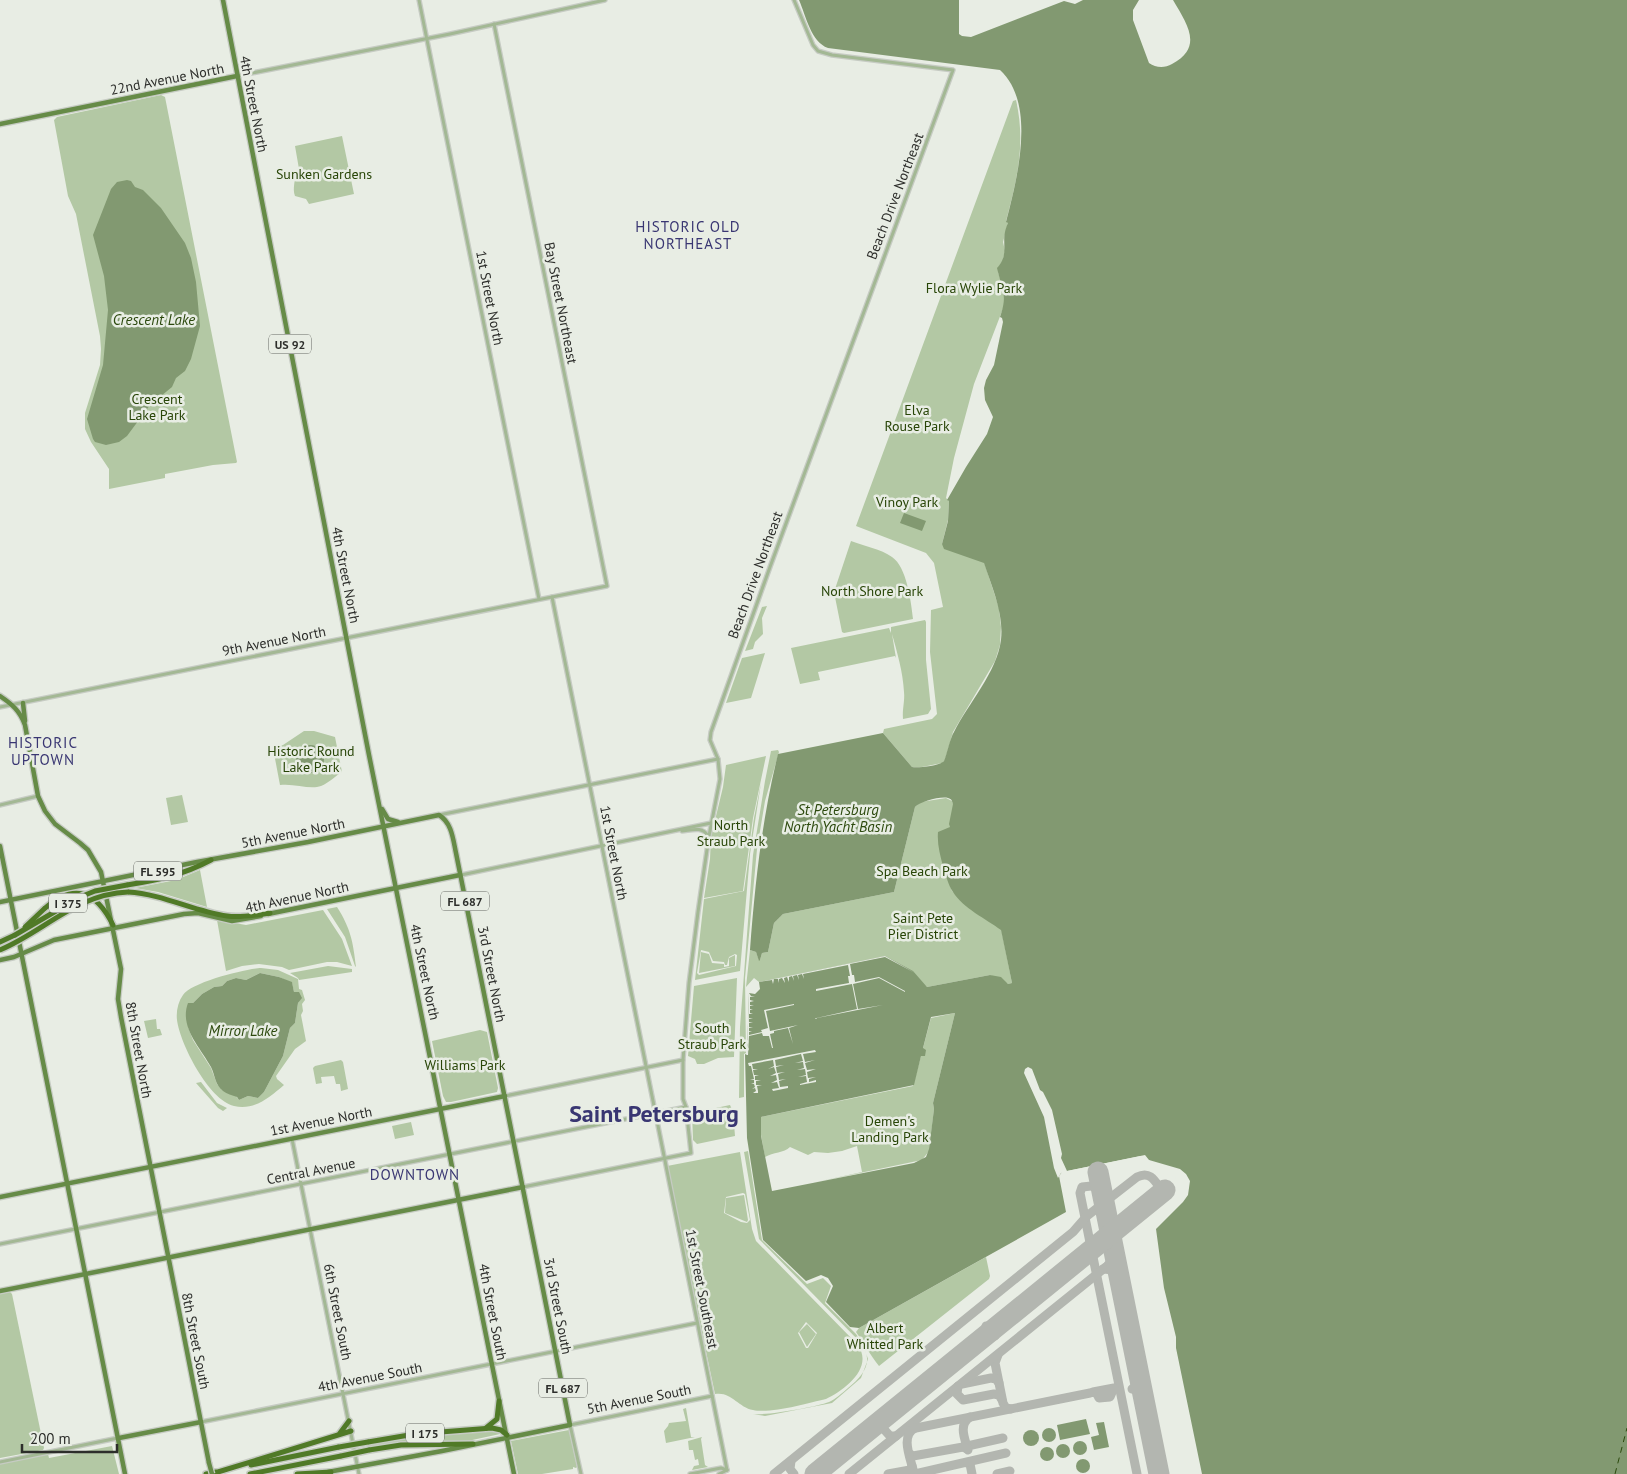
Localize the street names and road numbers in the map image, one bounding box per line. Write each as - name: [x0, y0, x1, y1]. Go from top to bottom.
- street label: 4th Street North: [236, 54, 272, 154]
- street label: 22nd Avenue North: [108, 59, 226, 99]
- street label: Beach Drive Northeast: [863, 130, 928, 262]
- street label: Bay Street Northeast: [540, 241, 582, 366]
- street label: 1st Street North: [472, 249, 508, 347]
- road number: US 92: [269, 334, 311, 354]
- street label: Beach Drive Northeast: [724, 509, 787, 641]
- street label: 4th Street North: [328, 525, 364, 625]
- street label: 9th Avenue North: [221, 622, 327, 660]
- street label: 1st Street North: [596, 804, 632, 902]
- street label: 5th Avenue North: [240, 814, 346, 852]
- road number: FL 595: [134, 861, 182, 880]
- street label: 4th Avenue North: [244, 877, 350, 917]
- road number: FL 687: [441, 891, 489, 910]
- road number: I 375: [49, 894, 87, 912]
- street label: 4th Street North: [406, 922, 444, 1022]
- street label: 3rd Street North: [474, 924, 510, 1024]
- street label: 8th Street North: [122, 1000, 156, 1100]
- street label: 1st Avenue North: [268, 1102, 374, 1140]
- street label: Central Avenue: [265, 1154, 357, 1188]
- street label: 1st Street Southeast: [682, 1228, 722, 1350]
- street label: 3rd Street South: [540, 1256, 576, 1356]
- street label: 6th Street South: [320, 1262, 356, 1362]
- street label: 4th Street South: [475, 1262, 511, 1362]
- street label: 8th Street South: [178, 1291, 214, 1391]
- street label: 4th Avenue South: [316, 1358, 424, 1396]
- road number: FL 687: [539, 1379, 587, 1398]
- street label: 5th Avenue South: [585, 1380, 693, 1418]
- road number: I 175: [406, 1424, 444, 1442]

